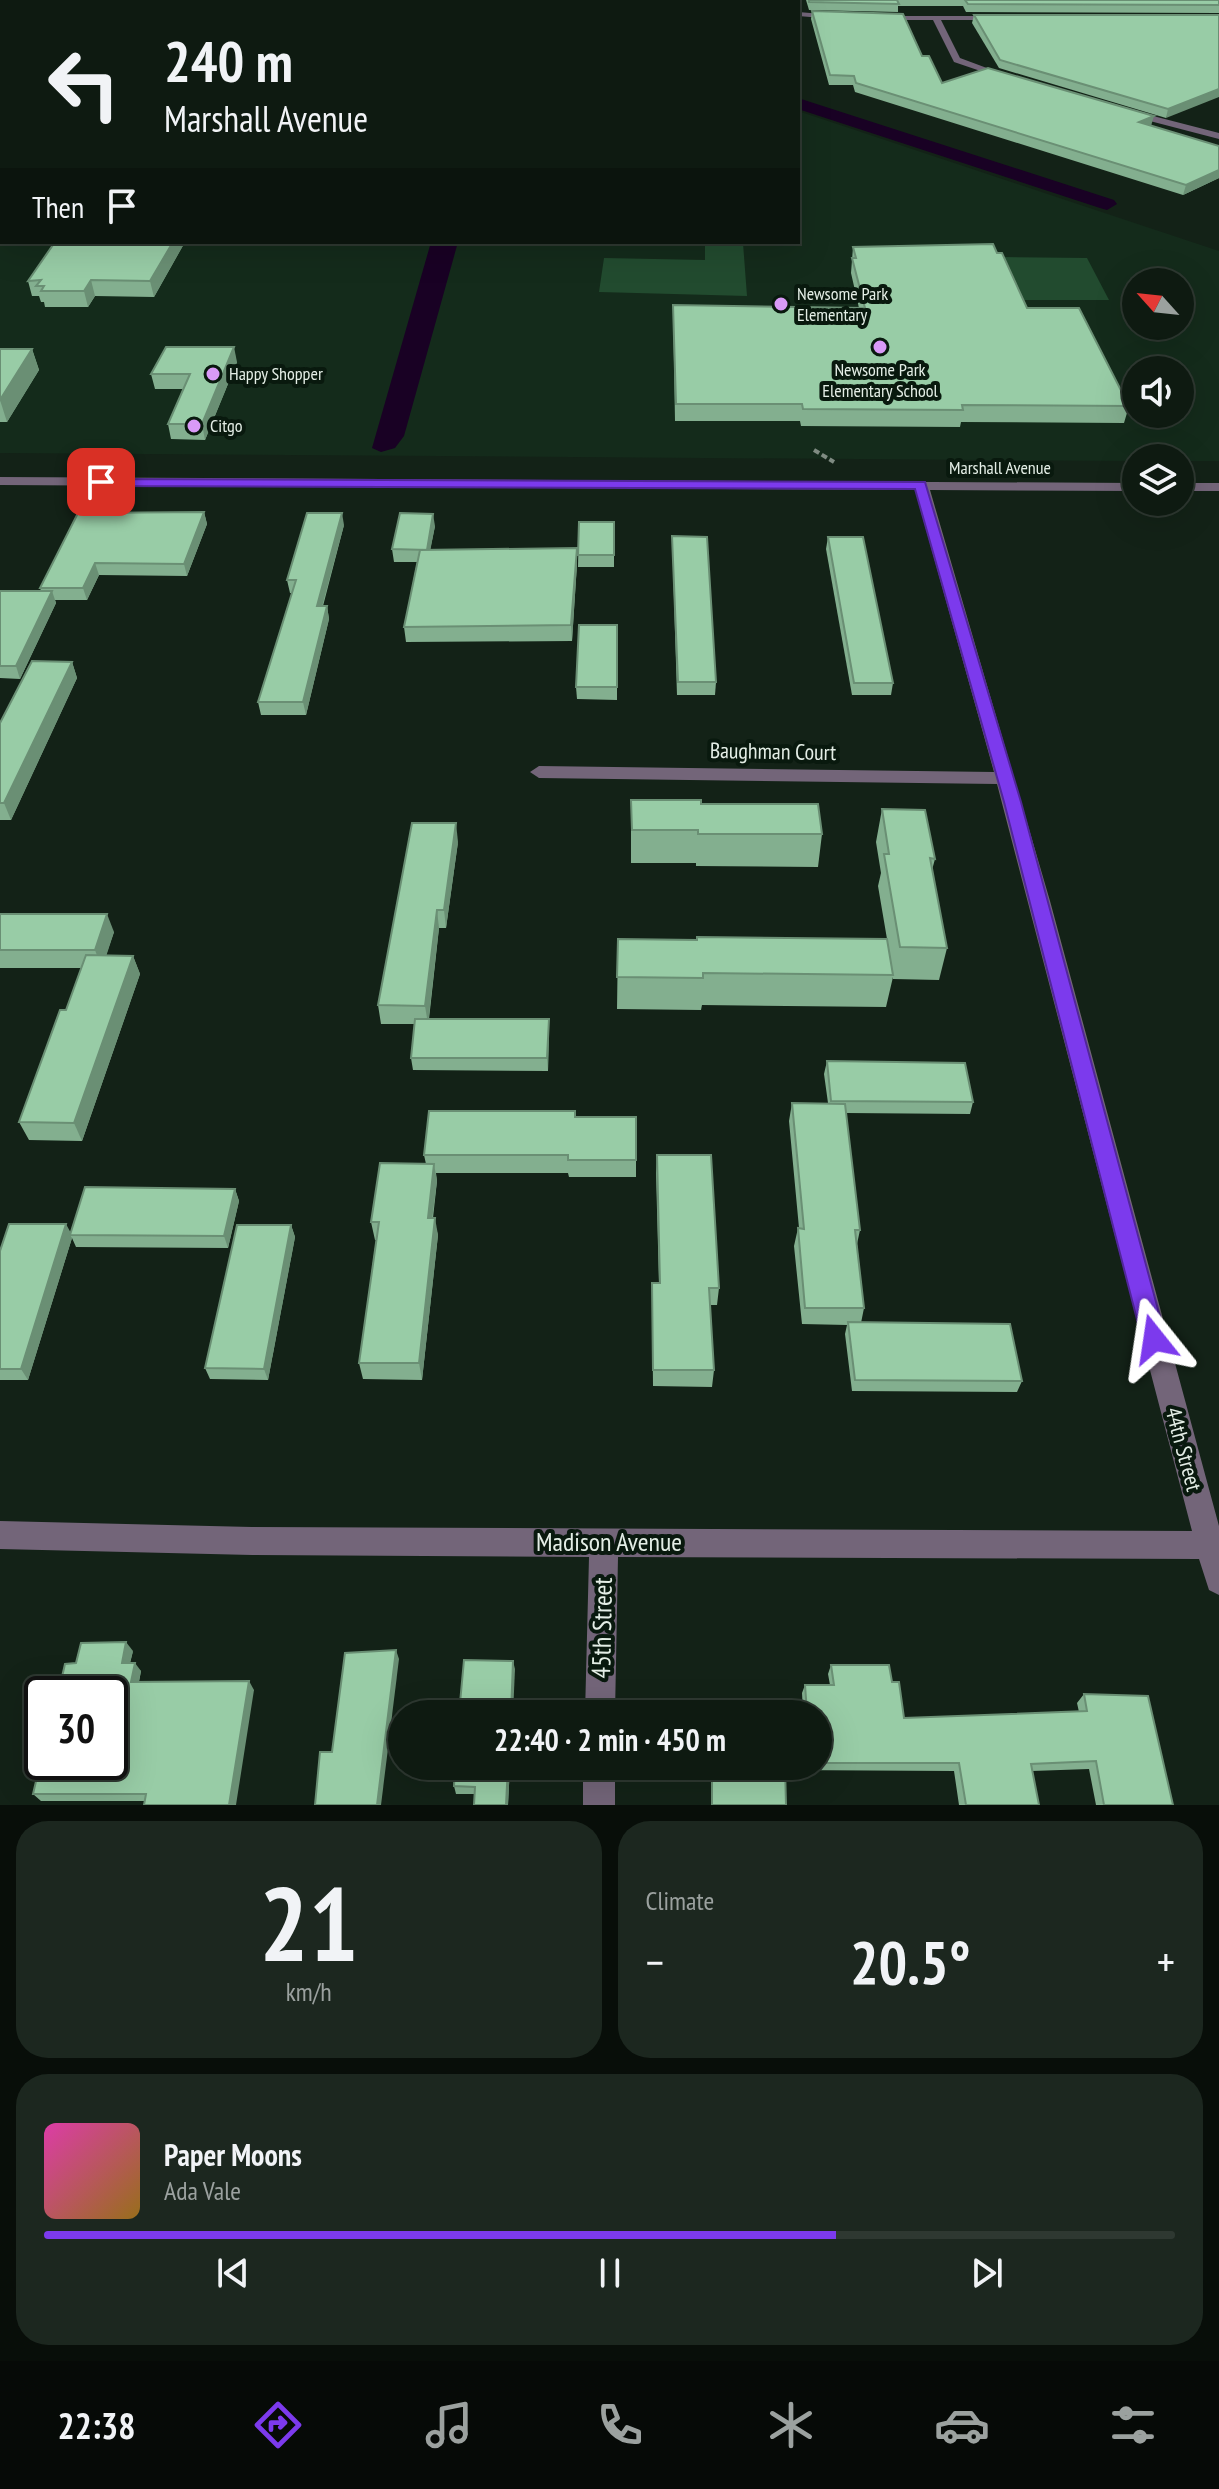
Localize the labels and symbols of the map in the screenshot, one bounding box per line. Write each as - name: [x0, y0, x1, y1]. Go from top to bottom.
- north arrow: [1122, 268, 1194, 340]
- place label: Newsome Park Elementary: [797, 282, 888, 326]
- marker: Newsome Park Elementary: [772, 295, 790, 313]
- marker: Newsome Park Elementary School: [871, 338, 889, 356]
- place label: Newsome Park Elementary School: [822, 358, 938, 402]
- place label: Happy Shopper: [229, 362, 323, 385]
- marker: Happy Shopper: [204, 365, 222, 383]
- place label: Citgo: [210, 414, 243, 437]
- marker: Citgo: [185, 417, 203, 435]
- pin: [67, 448, 135, 516]
- street label: Marshall Avenue: [949, 456, 1051, 479]
- street label: Baughman Court: [710, 736, 836, 766]
- position arrow: [1112, 1297, 1196, 1381]
- street label: 44th Street: [1159, 1404, 1209, 1494]
- street label: Madison Avenue: [536, 1525, 682, 1558]
- street label: 45th Street: [584, 1577, 619, 1679]
- speed limit sign: 30: [24, 1676, 128, 1780]

